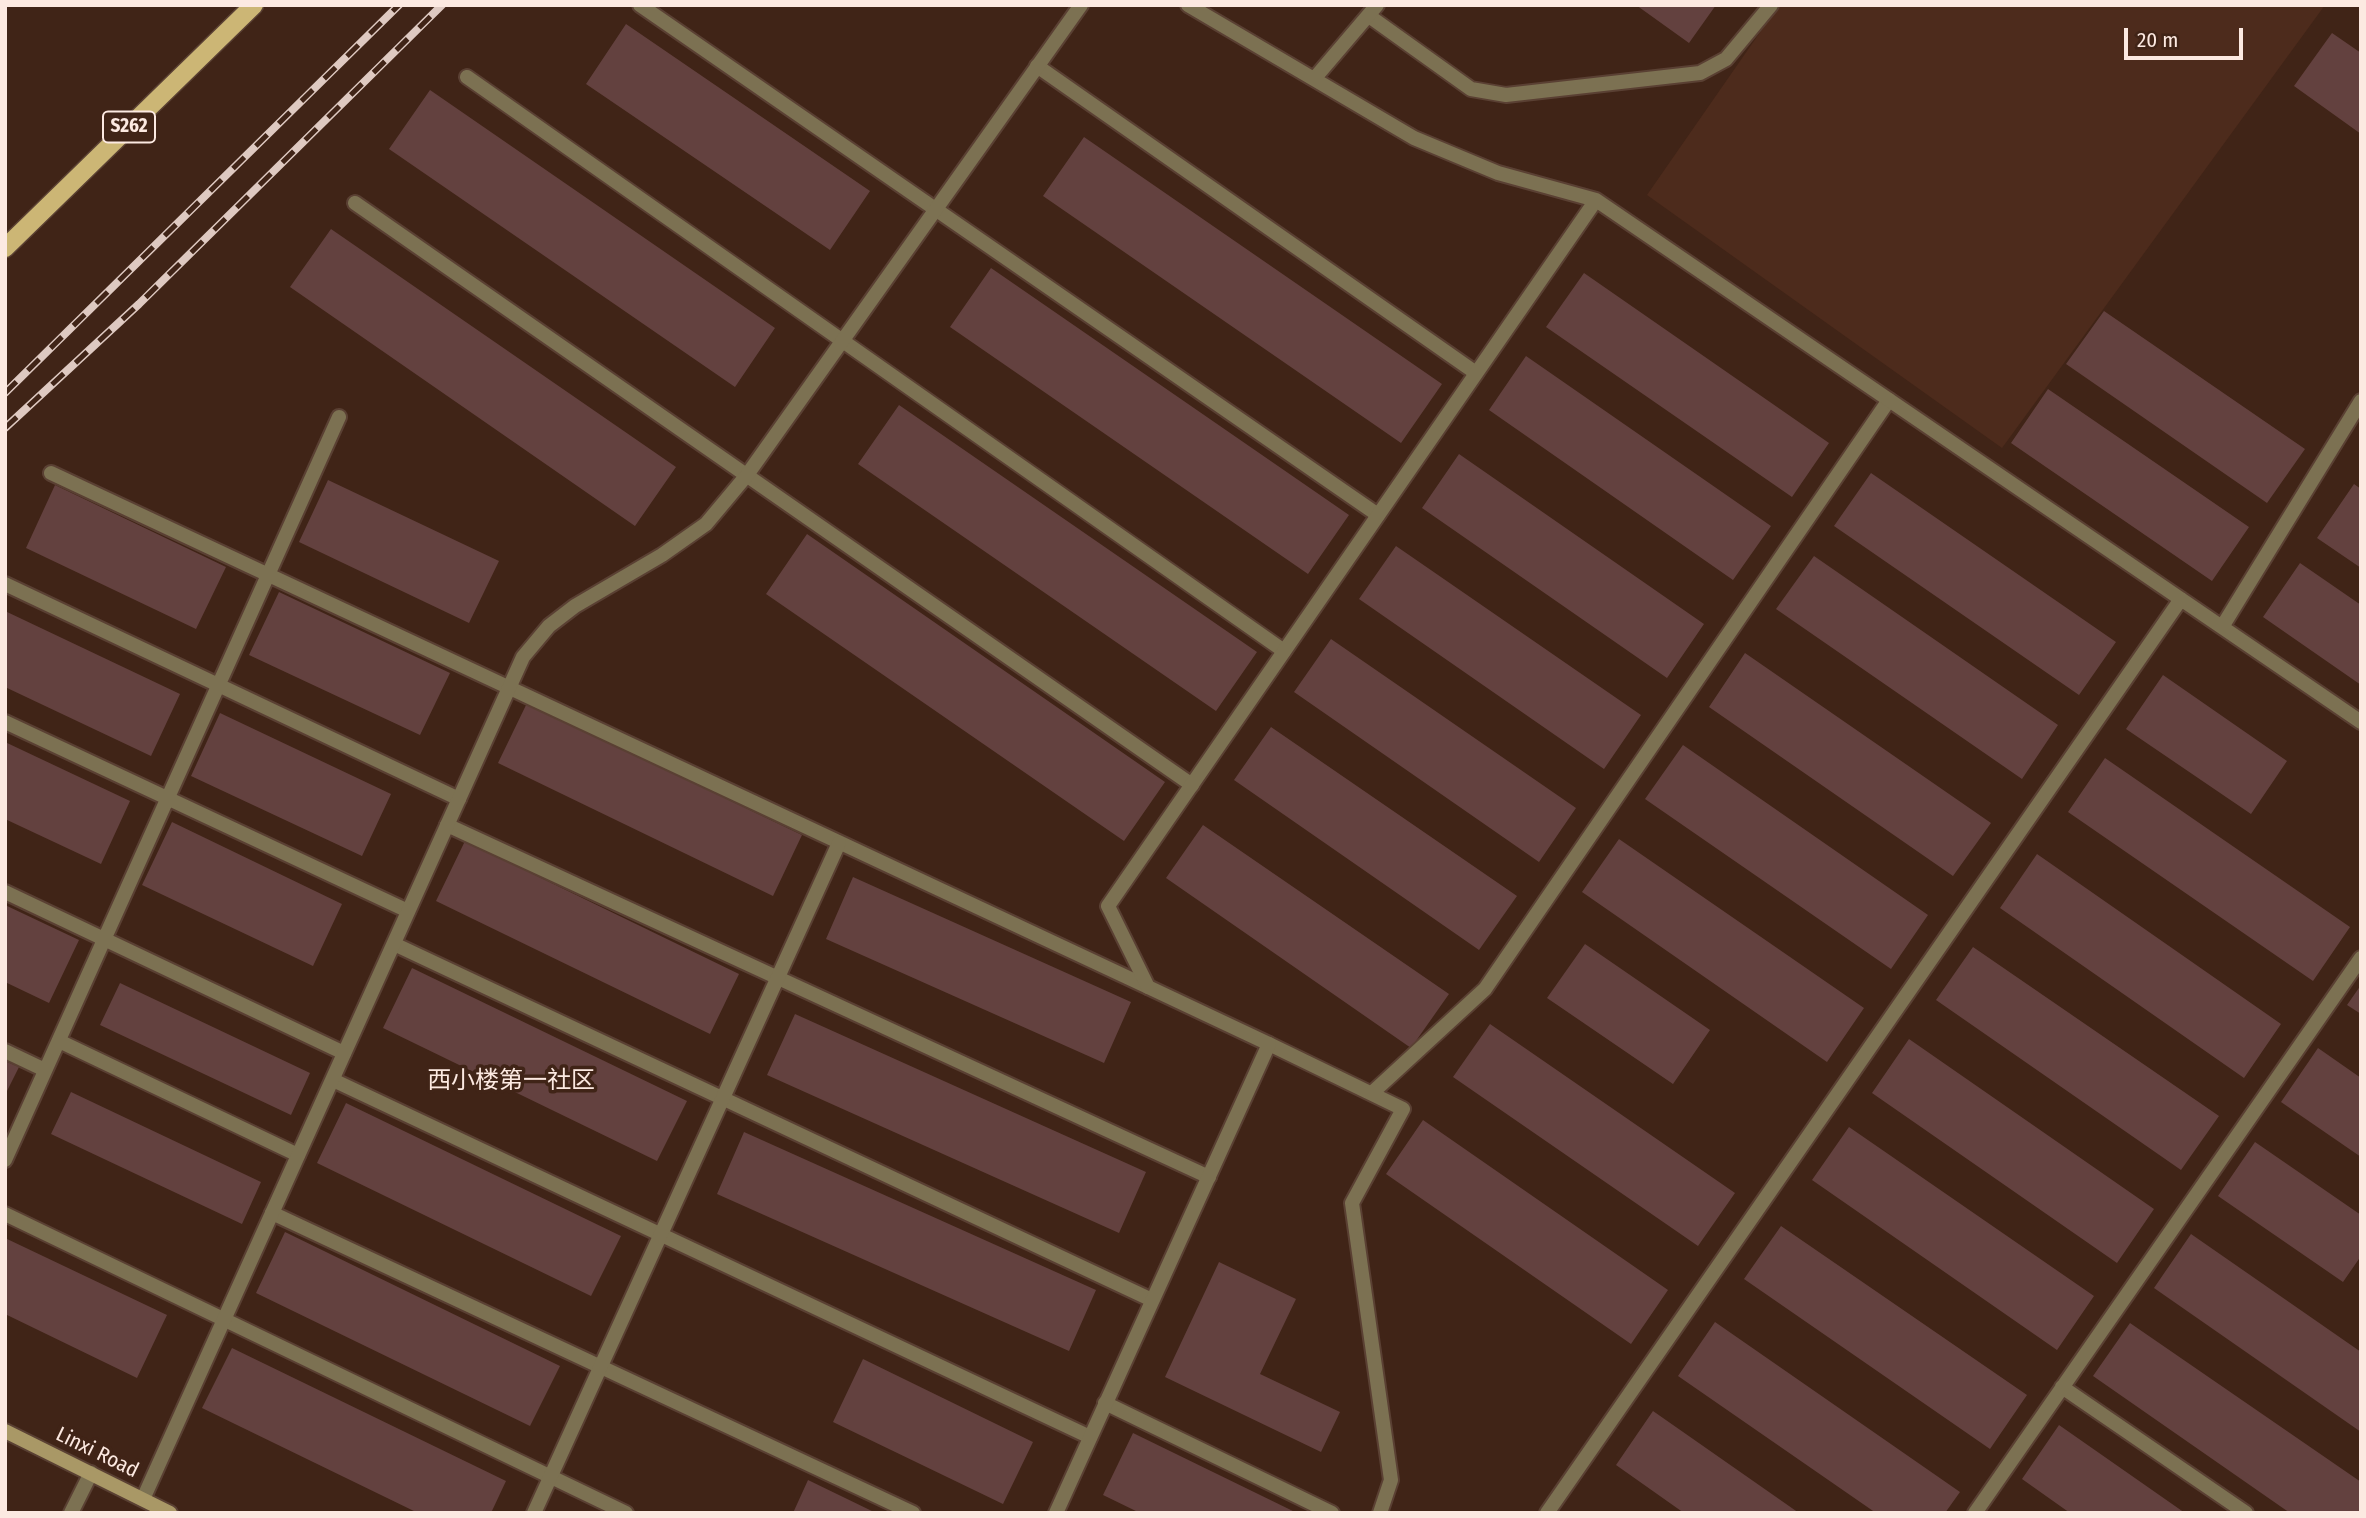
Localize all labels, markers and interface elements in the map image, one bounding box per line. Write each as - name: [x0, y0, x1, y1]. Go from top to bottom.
- scale bar: [2128, 14, 2247, 58]
- text: 20 m: [2137, 27, 2178, 53]
- road number: S262: [103, 111, 155, 142]
- district label: 西小楼第一社区: [427, 1067, 595, 1095]
- street label: Linxi Road: [52, 1422, 142, 1484]

